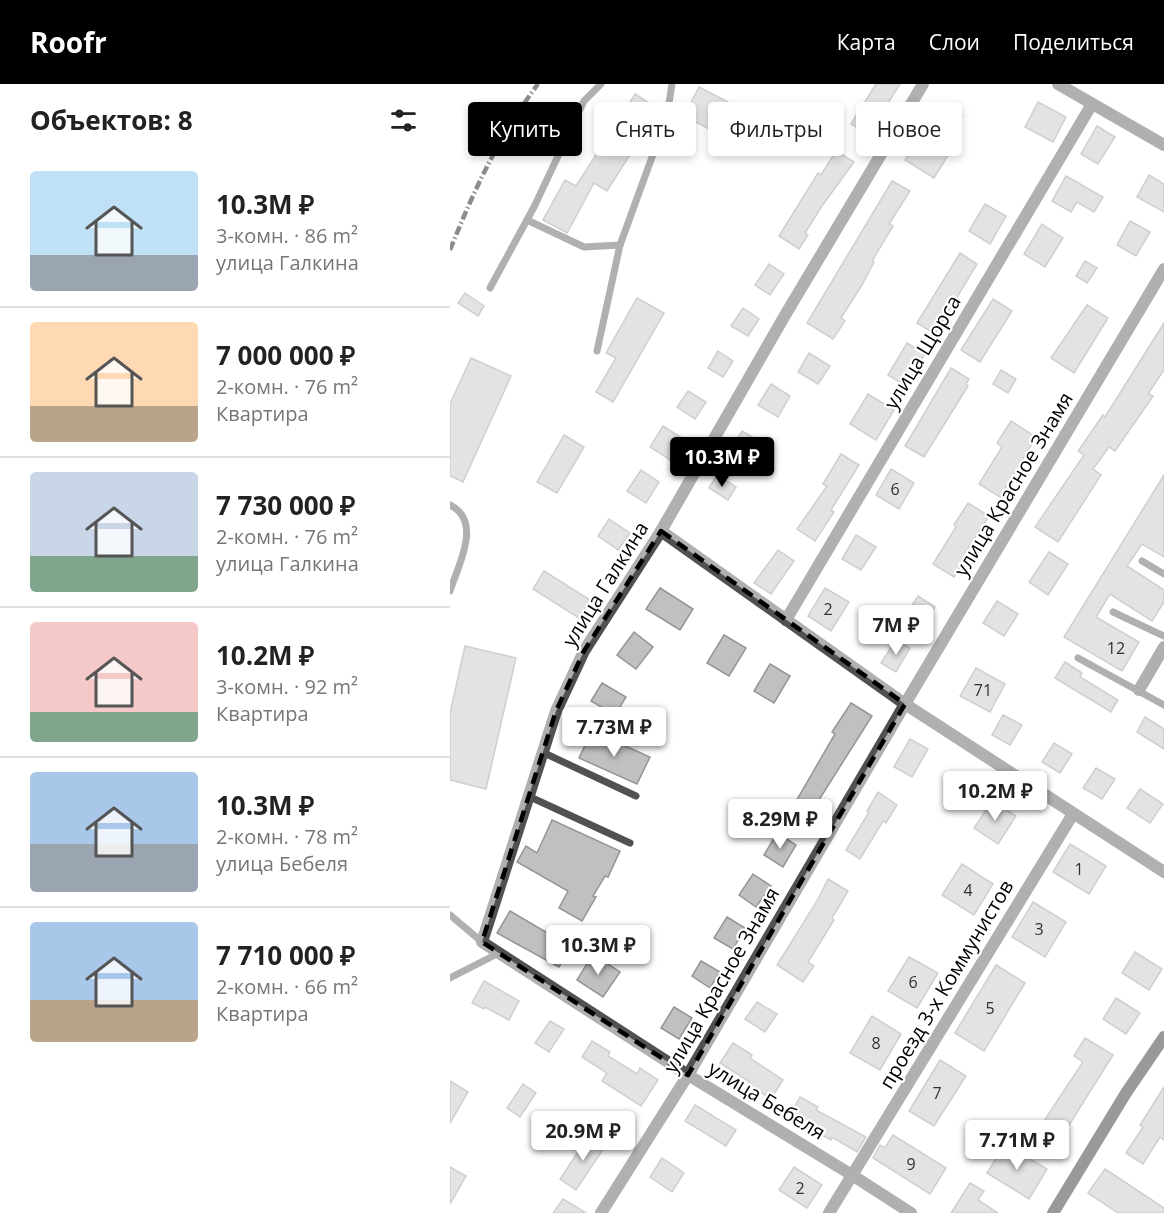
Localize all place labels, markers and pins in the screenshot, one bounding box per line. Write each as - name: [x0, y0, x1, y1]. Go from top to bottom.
- pin: 10.3M ₽: [667, 437, 777, 488]
- pin: 7M ₽: [860, 605, 932, 656]
- pin: 7.73M ₽: [559, 707, 669, 758]
- pin: 10.2M ₽: [940, 771, 1050, 822]
- pin: 8.29M ₽: [725, 799, 835, 850]
- pin: 10.3M ₽: [543, 925, 653, 976]
- pin: 20.9M ₽: [528, 1111, 638, 1162]
- pin: 7.71M ₽: [962, 1120, 1072, 1171]

